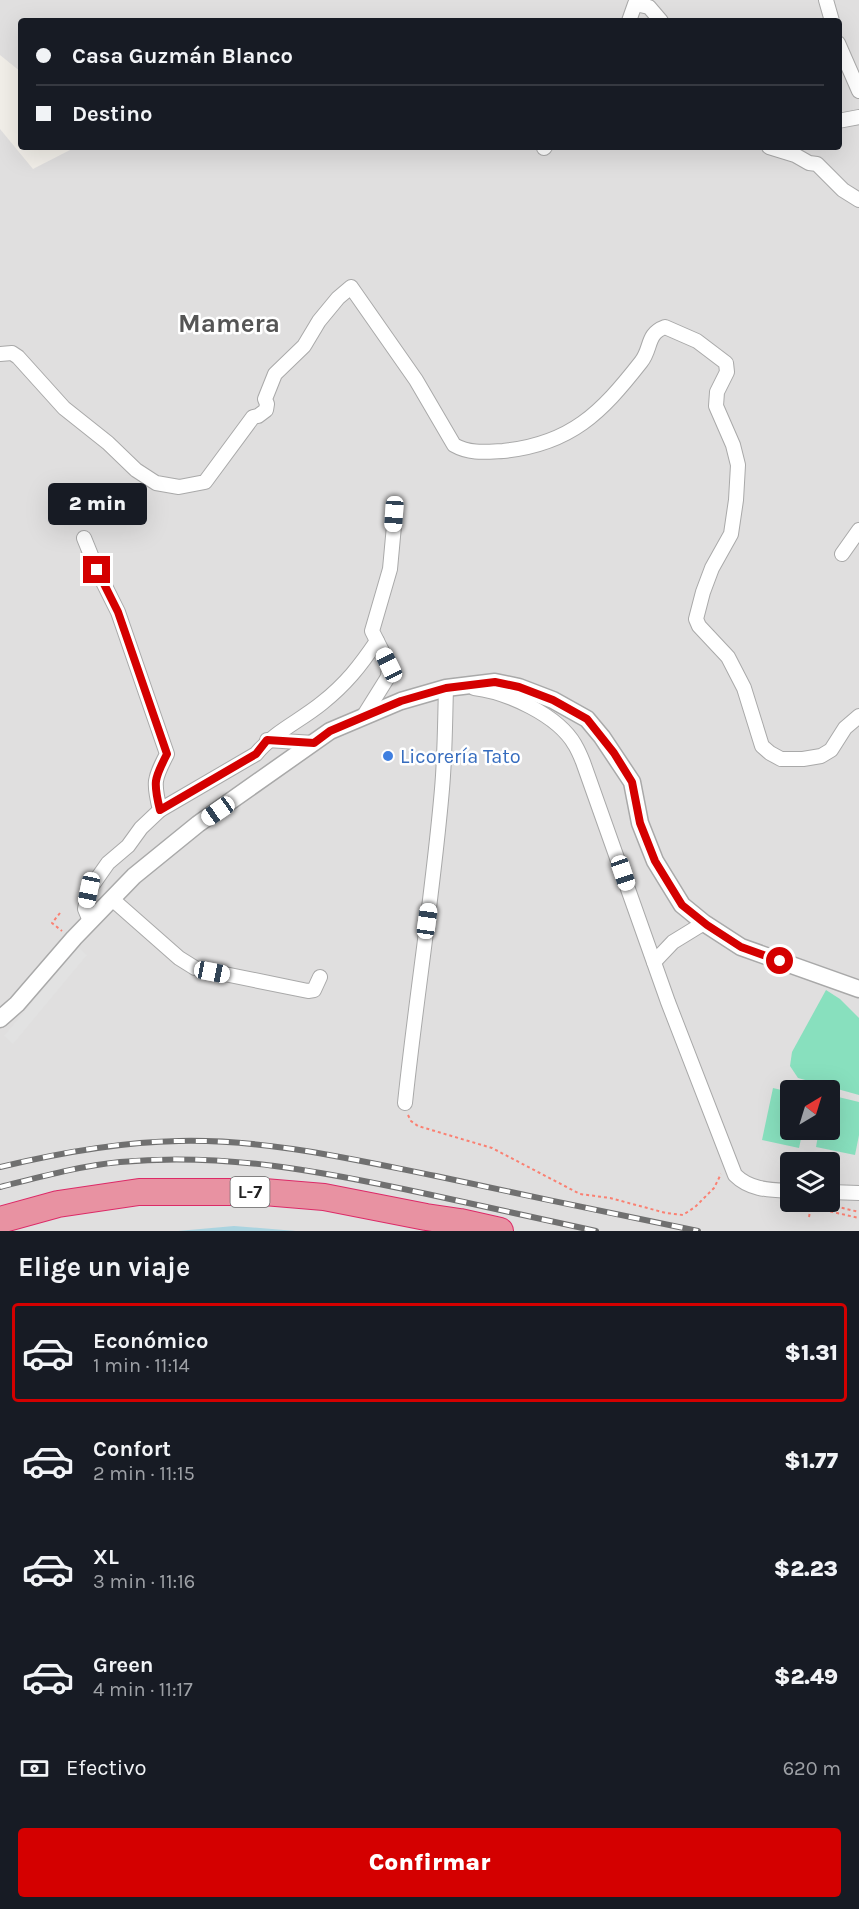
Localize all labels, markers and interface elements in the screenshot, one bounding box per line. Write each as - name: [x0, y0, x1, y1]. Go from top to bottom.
- text: Casa Guzmán Blanco: [72, 43, 293, 69]
- text: Destino: [72, 101, 152, 127]
- district label: Mamera: [178, 308, 280, 339]
- callout: 2 min: [48, 483, 146, 525]
- text: 2 min: [69, 492, 126, 515]
- car: [384, 495, 404, 533]
- route end: [83, 556, 110, 583]
- car: [373, 645, 405, 685]
- place label: Licorería Tato: [400, 745, 521, 768]
- marker: Licorería Tato: [381, 749, 395, 763]
- car: [198, 793, 238, 829]
- car: [609, 853, 637, 893]
- car: [76, 871, 102, 909]
- car: [416, 902, 438, 940]
- route start: [766, 947, 793, 974]
- car: [193, 960, 231, 984]
- north arrow: [780, 1080, 840, 1140]
- map controls: [780, 1080, 840, 1212]
- button: layers: [780, 1152, 840, 1212]
- road number: L-7: [230, 1177, 270, 1207]
- text: Elige un viaje: [18, 1251, 190, 1283]
- icon: car: [21, 1326, 75, 1380]
- text: Económico: [93, 1328, 208, 1354]
- text: $1.31: [785, 1340, 838, 1366]
- text: 1 min · 11:14: [93, 1354, 190, 1377]
- icon: car: [21, 1434, 75, 1488]
- text: Confort: [93, 1436, 171, 1462]
- text: $1.77: [784, 1448, 838, 1474]
- text: 2 min · 11:15: [93, 1462, 195, 1485]
- icon: car: [21, 1542, 75, 1596]
- text: XL: [93, 1544, 119, 1570]
- text: $2.23: [774, 1556, 838, 1582]
- text: 3 min · 11:16: [93, 1570, 195, 1593]
- icon: car: [21, 1650, 75, 1704]
- text: Green: [93, 1652, 154, 1678]
- text: $2.49: [774, 1664, 838, 1690]
- text: 4 min · 11:17: [93, 1678, 193, 1701]
- icon: cash: [18, 1752, 51, 1785]
- text: Efectivo: [66, 1755, 146, 1781]
- text: 620 m: [783, 1757, 841, 1780]
- button: Confirmar: [18, 1828, 841, 1897]

